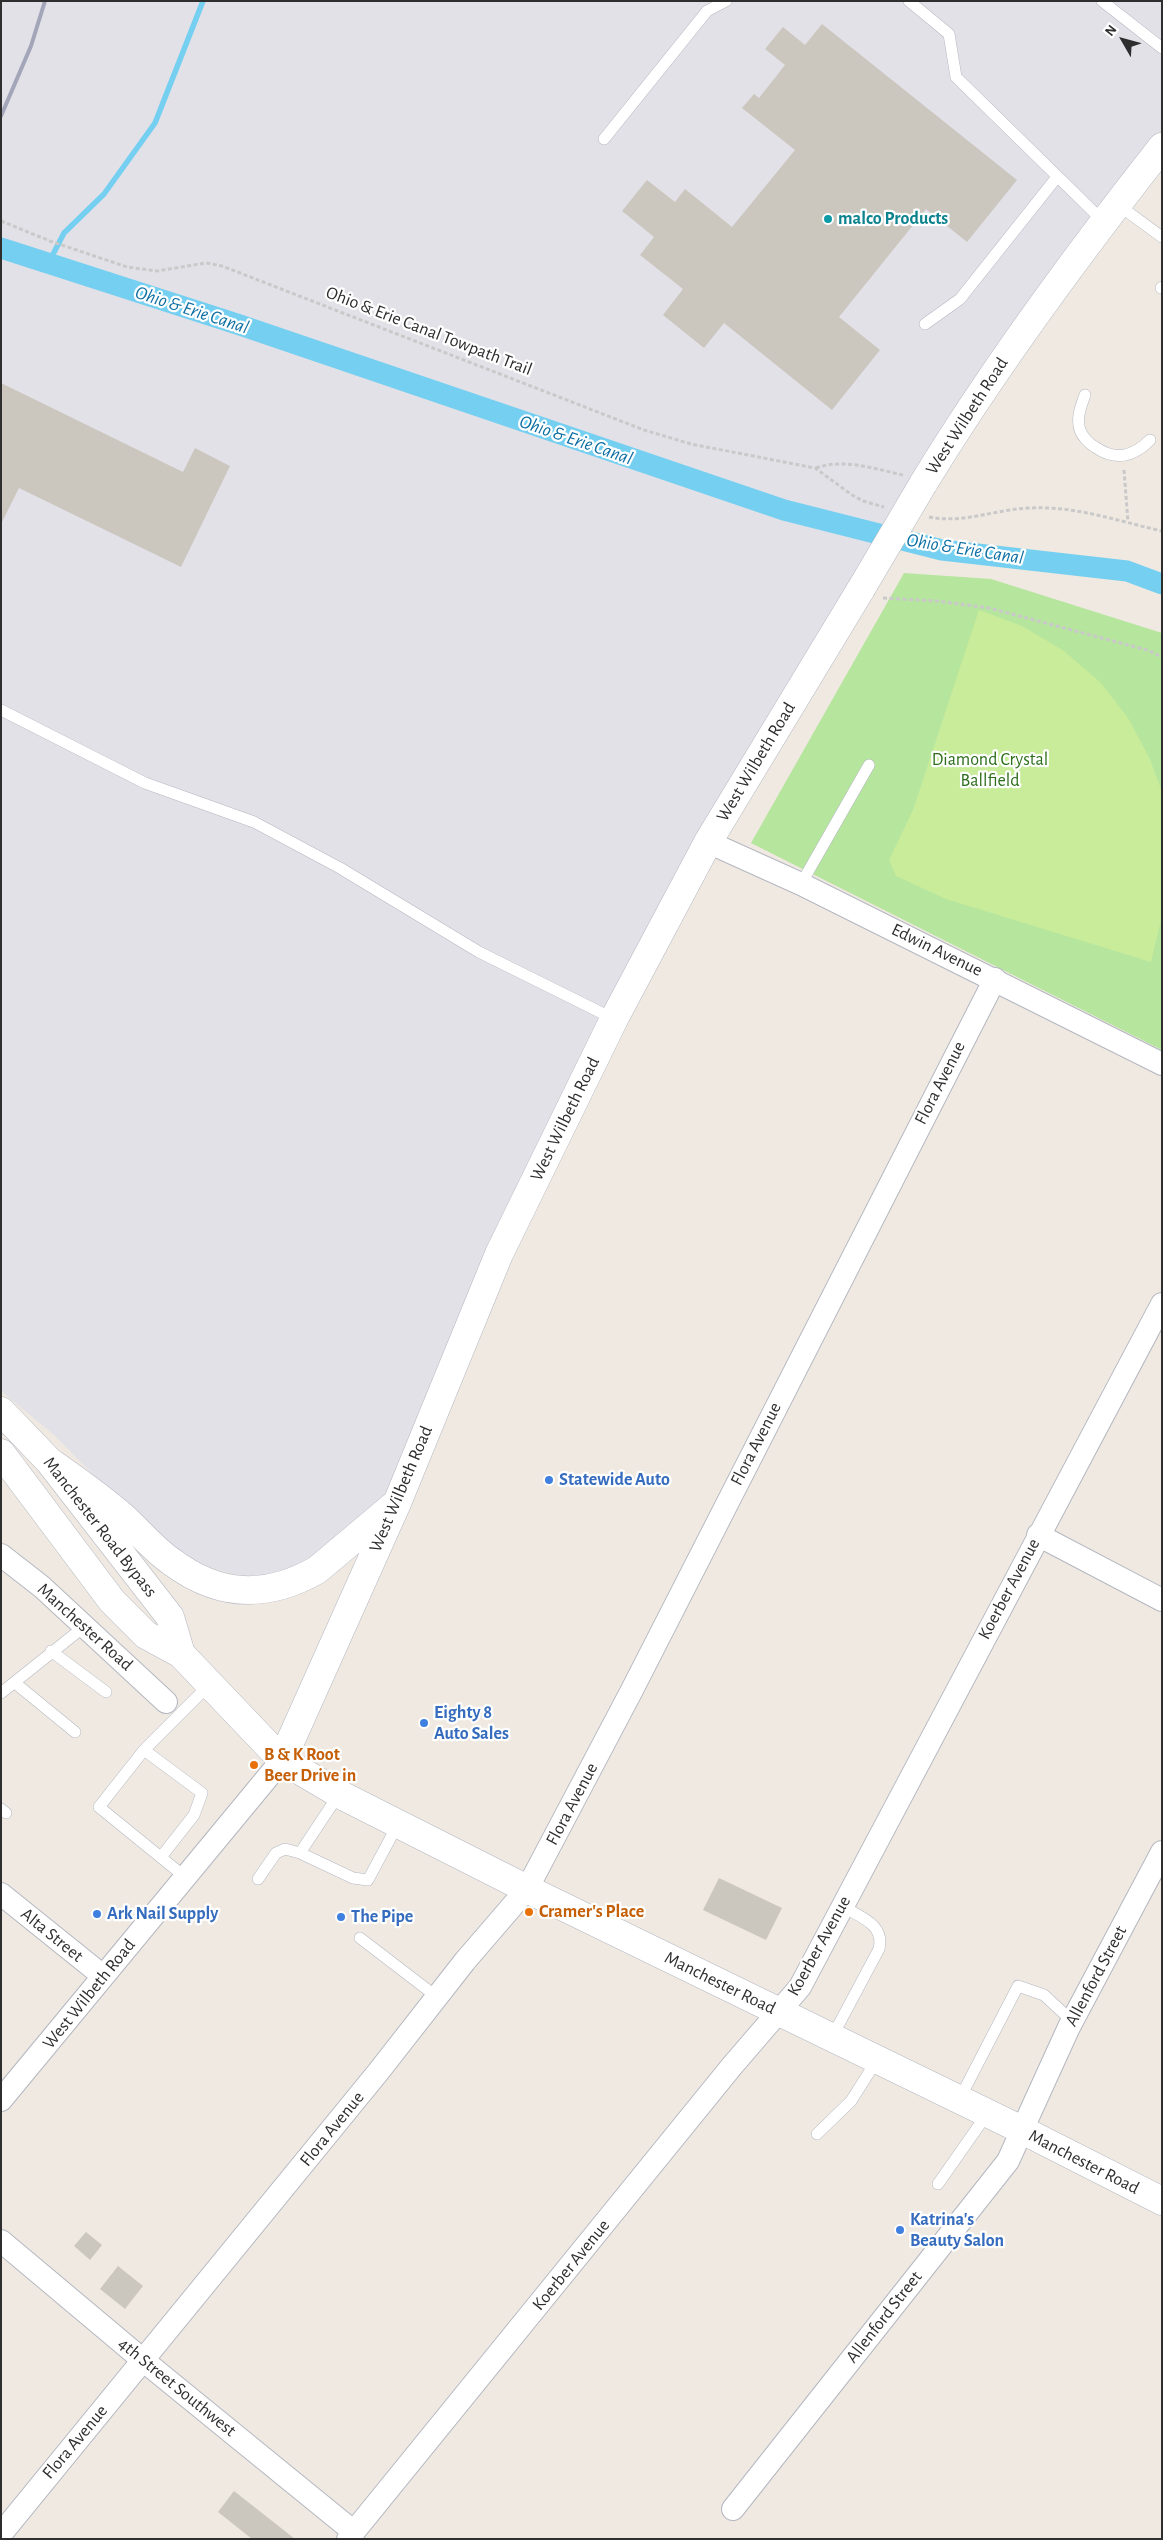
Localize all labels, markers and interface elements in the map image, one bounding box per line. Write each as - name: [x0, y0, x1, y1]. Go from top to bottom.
- north arrow: [1098, 15, 1148, 65]
- text: N: [1103, 23, 1120, 39]
- place label: malco Products: [838, 208, 948, 230]
- marker: malco Products: [822, 213, 834, 225]
- water label: Ohio & Erie Canal: [132, 281, 252, 339]
- street label: Ohio & Erie Canal Towpath Trail: [323, 282, 535, 380]
- street label: West Wilbeth Road: [921, 353, 1013, 479]
- water label: Ohio & Erie Canal: [516, 410, 636, 470]
- water label: Ohio & Erie Canal: [905, 528, 1025, 570]
- street label: West Wilbeth Road: [712, 698, 800, 826]
- park label: Diamond Crystal Ballfield: [932, 749, 1048, 792]
- street label: Edwin Avenue: [888, 919, 986, 981]
- street label: Flora Avenue: [910, 1038, 970, 1128]
- street label: West Wilbeth Road: [526, 1053, 604, 1185]
- street label: Flora Avenue: [726, 1399, 786, 1489]
- street label: West Wilbeth Road: [365, 1423, 437, 1555]
- street label: Manchester Road Bypass: [38, 1453, 162, 1601]
- place label: Statewide Auto: [559, 1469, 670, 1491]
- marker: Statewide Auto: [543, 1474, 555, 1486]
- street label: Koerber Avenue: [973, 1535, 1045, 1643]
- street label: Manchester Road: [33, 1578, 137, 1676]
- place label: Eighty 8 Auto Sales: [434, 1702, 509, 1745]
- marker: Eighty 8 Auto Sales: [418, 1717, 430, 1729]
- place label: B & K Root Beer Drive in: [264, 1744, 356, 1786]
- marker: B & K Root Beer Drive in: [248, 1759, 260, 1771]
- street label: Flora Avenue: [541, 1759, 603, 1849]
- street label: Koerber Avenue: [783, 1892, 855, 2000]
- place label: Cramer's Place: [539, 1901, 644, 1923]
- street label: Alta Street: [16, 1903, 88, 1967]
- place label: Ark Nail Supply: [107, 1903, 218, 1925]
- place label: The Pipe: [351, 1906, 413, 1928]
- marker: Cramer's Place: [523, 1906, 535, 1918]
- marker: Ark Nail Supply: [91, 1908, 103, 1920]
- marker: The Pipe: [335, 1911, 347, 1923]
- street label: Allenford Street: [1060, 1922, 1132, 2030]
- street label: West Wilbeth Road: [38, 1935, 140, 2053]
- street label: Manchester Road: [661, 1947, 779, 2019]
- street label: Flora Avenue: [295, 2087, 369, 2171]
- street label: Manchester Road: [1025, 2125, 1143, 2199]
- place label: Katrina's Beauty Salon: [910, 2209, 1004, 2252]
- street label: Koerber Avenue: [528, 2215, 614, 2315]
- marker: Katrina's Beauty Salon: [894, 2224, 906, 2236]
- street label: Allenford Street: [841, 2267, 927, 2367]
- street label: 4th Street Southwest: [114, 2333, 240, 2441]
- street label: Flora Avenue: [38, 2400, 112, 2484]

